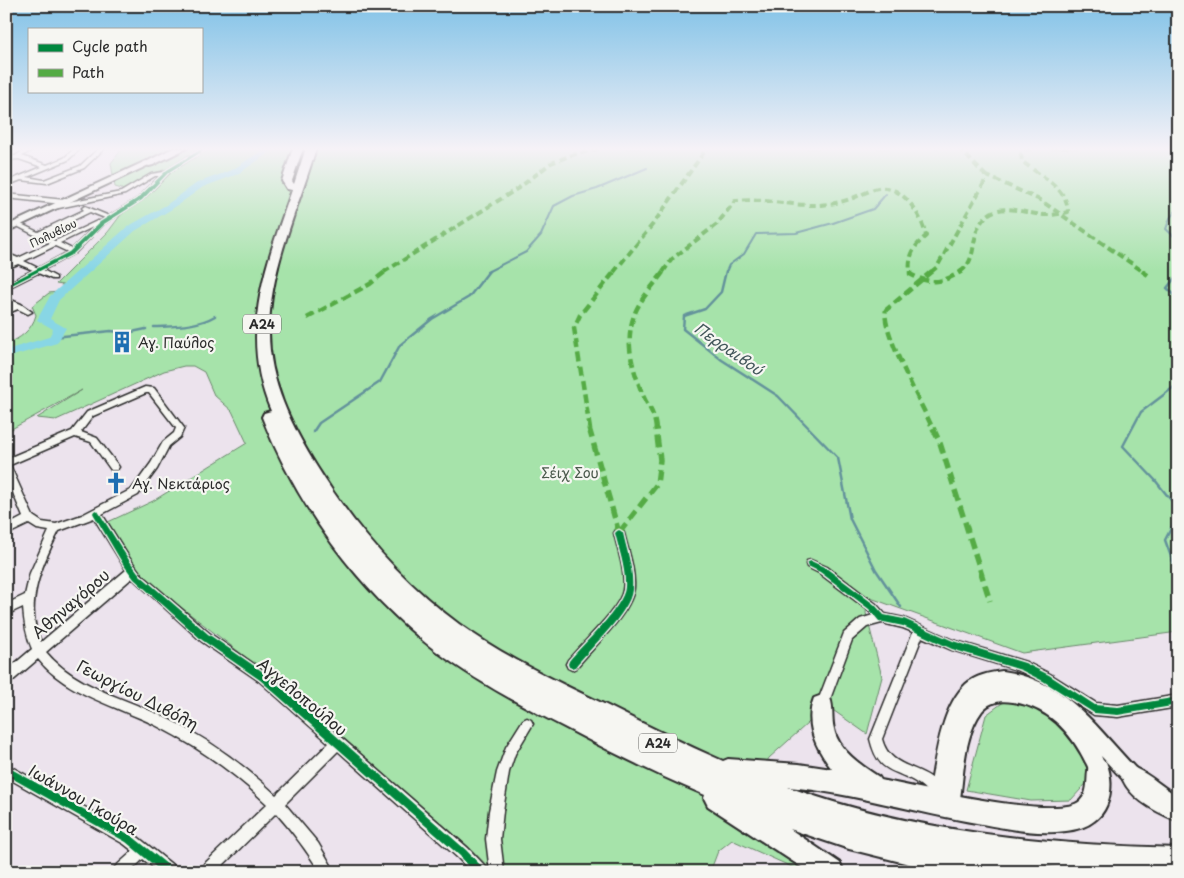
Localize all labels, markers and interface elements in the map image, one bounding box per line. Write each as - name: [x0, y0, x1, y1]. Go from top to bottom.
- legend: [28, 28, 202, 92]
- text: Cycle path: [72, 34, 148, 57]
- text: Path: [72, 60, 104, 83]
- street label: Πολυβίου: [27, 214, 79, 252]
- road number: Α24: [243, 314, 281, 334]
- water label: Περραιβού: [690, 316, 769, 381]
- building icon: Αγ. Παύλος: [109, 329, 135, 355]
- place label: Αγ. Παύλος: [138, 332, 214, 353]
- park label: Σέιχ Σου: [541, 462, 599, 483]
- church icon: Αγ. Νεκτάριος: [103, 470, 129, 496]
- place label: Αγ. Νεκτάριος: [132, 473, 230, 494]
- street label: Αθηναγόρου: [26, 562, 114, 644]
- street label: Αγγελοπούλου: [253, 651, 353, 741]
- street label: Γεωργίου Διβόλη: [73, 653, 203, 735]
- road number: Α24: [639, 734, 677, 752]
- street label: Ιωάννου Γκούρα: [25, 758, 144, 840]

